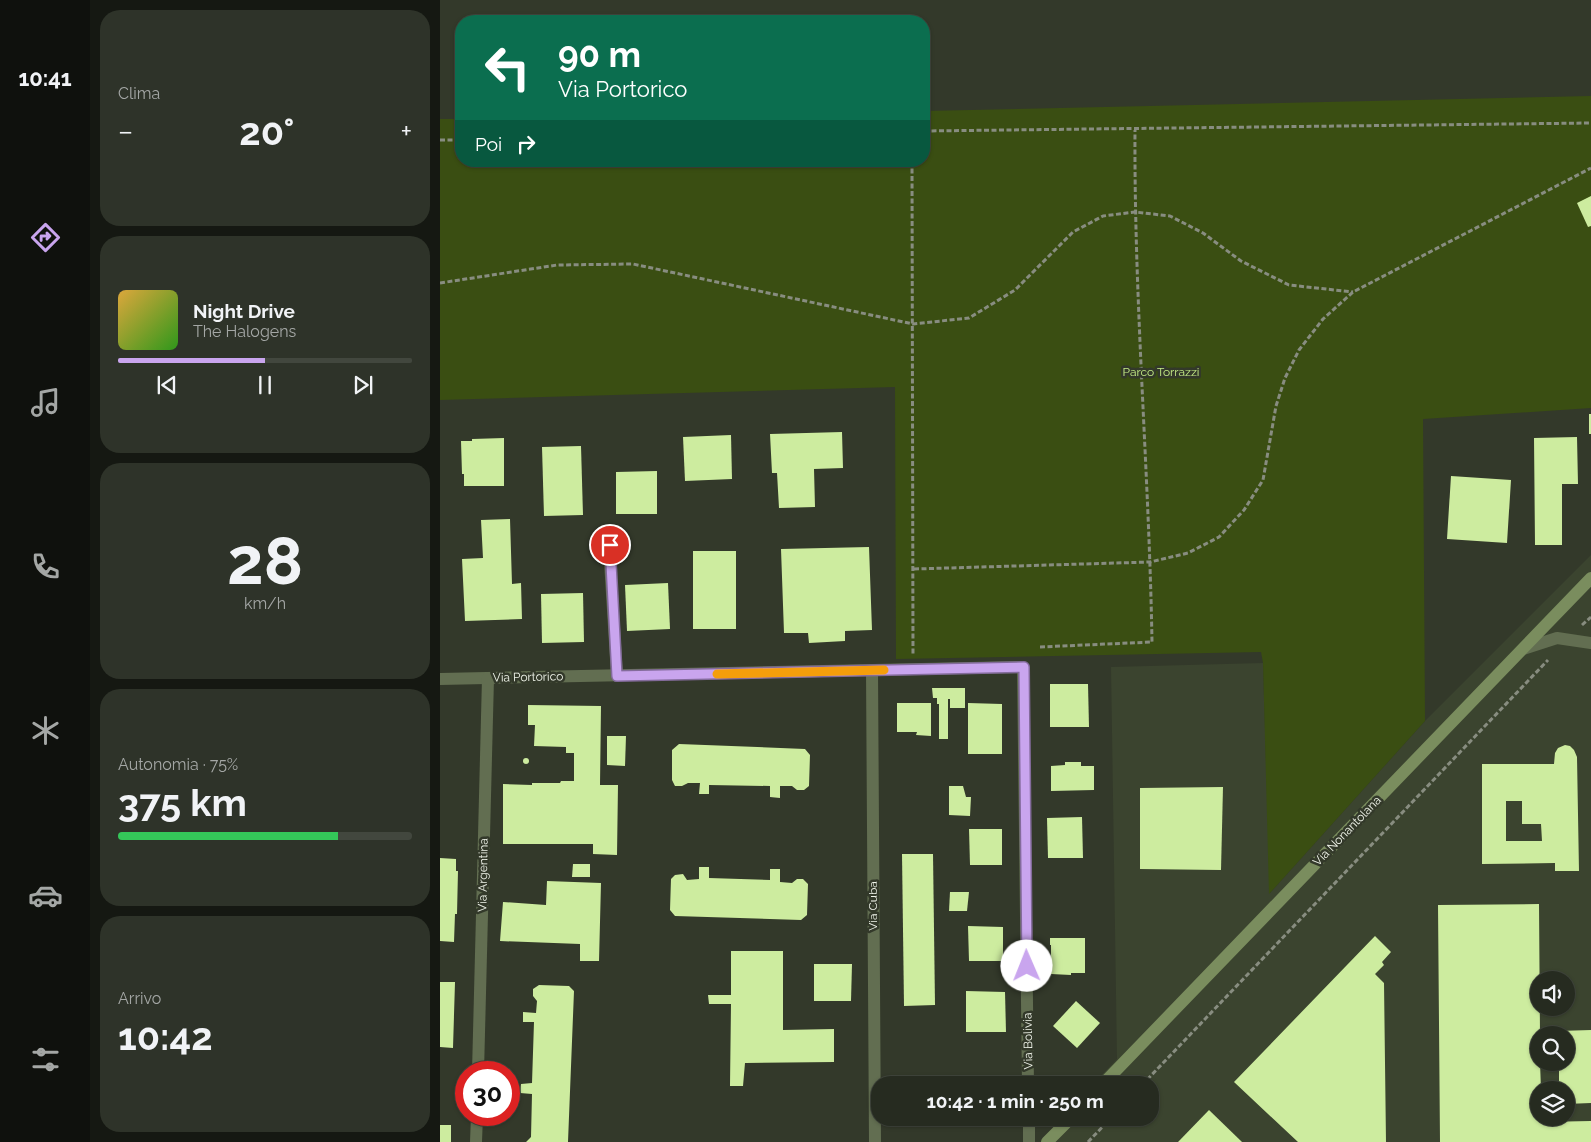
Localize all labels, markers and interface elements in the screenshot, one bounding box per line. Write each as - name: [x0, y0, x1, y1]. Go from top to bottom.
- text: 90 m: [558, 34, 641, 75]
- icon: left: [475, 35, 540, 100]
- text: 10:41: [18, 65, 72, 91]
- text: Via Portorico: [558, 76, 687, 102]
- text: Clima: [118, 84, 160, 103]
- text: 20°: [239, 109, 294, 154]
- text: −: [118, 115, 133, 148]
- text: +: [400, 115, 412, 148]
- icon: right: [512, 130, 540, 158]
- text: Poi: [475, 133, 502, 155]
- icon: directions: [28, 220, 63, 255]
- text: Night Drive: [193, 300, 295, 322]
- text: The Halogens: [193, 322, 296, 341]
- park label: Parco Torrazzi: [1123, 365, 1199, 379]
- icon: previous: [153, 371, 181, 399]
- icon: pause: [251, 371, 279, 399]
- icon: next: [349, 371, 377, 399]
- icon: music: [28, 385, 63, 420]
- text: 28: [227, 523, 303, 599]
- pin: [589, 524, 631, 566]
- icon: arrive: [596, 531, 624, 559]
- icon: phone: [28, 549, 63, 584]
- text: km/h: [244, 594, 286, 613]
- street label: Via Portorico: [493, 669, 563, 685]
- icon: climate: [28, 713, 63, 748]
- text: Autonomia · 75%: [118, 755, 238, 774]
- text: 375 km: [118, 780, 247, 825]
- street label: Via Nonantolana: [1310, 793, 1384, 869]
- street label: Via Argentina: [475, 838, 491, 912]
- icon: car: [28, 878, 63, 913]
- street label: Via Cuba: [866, 881, 880, 931]
- position arrow: [1000, 939, 1052, 991]
- map controls: [1530, 971, 1575, 1126]
- button: sound: [1530, 971, 1575, 1016]
- text: Arrivo: [118, 989, 161, 1008]
- street label: Via Bolivia: [1021, 1012, 1035, 1070]
- text: 10:42: [118, 1014, 213, 1059]
- button: search: [1530, 1026, 1575, 1071]
- icon: filters: [28, 1042, 63, 1077]
- speed limit sign: 30: [455, 1061, 520, 1126]
- button: layers: [1530, 1081, 1575, 1126]
- text: 10:42 · 1 min · 250 m: [926, 1090, 1104, 1112]

